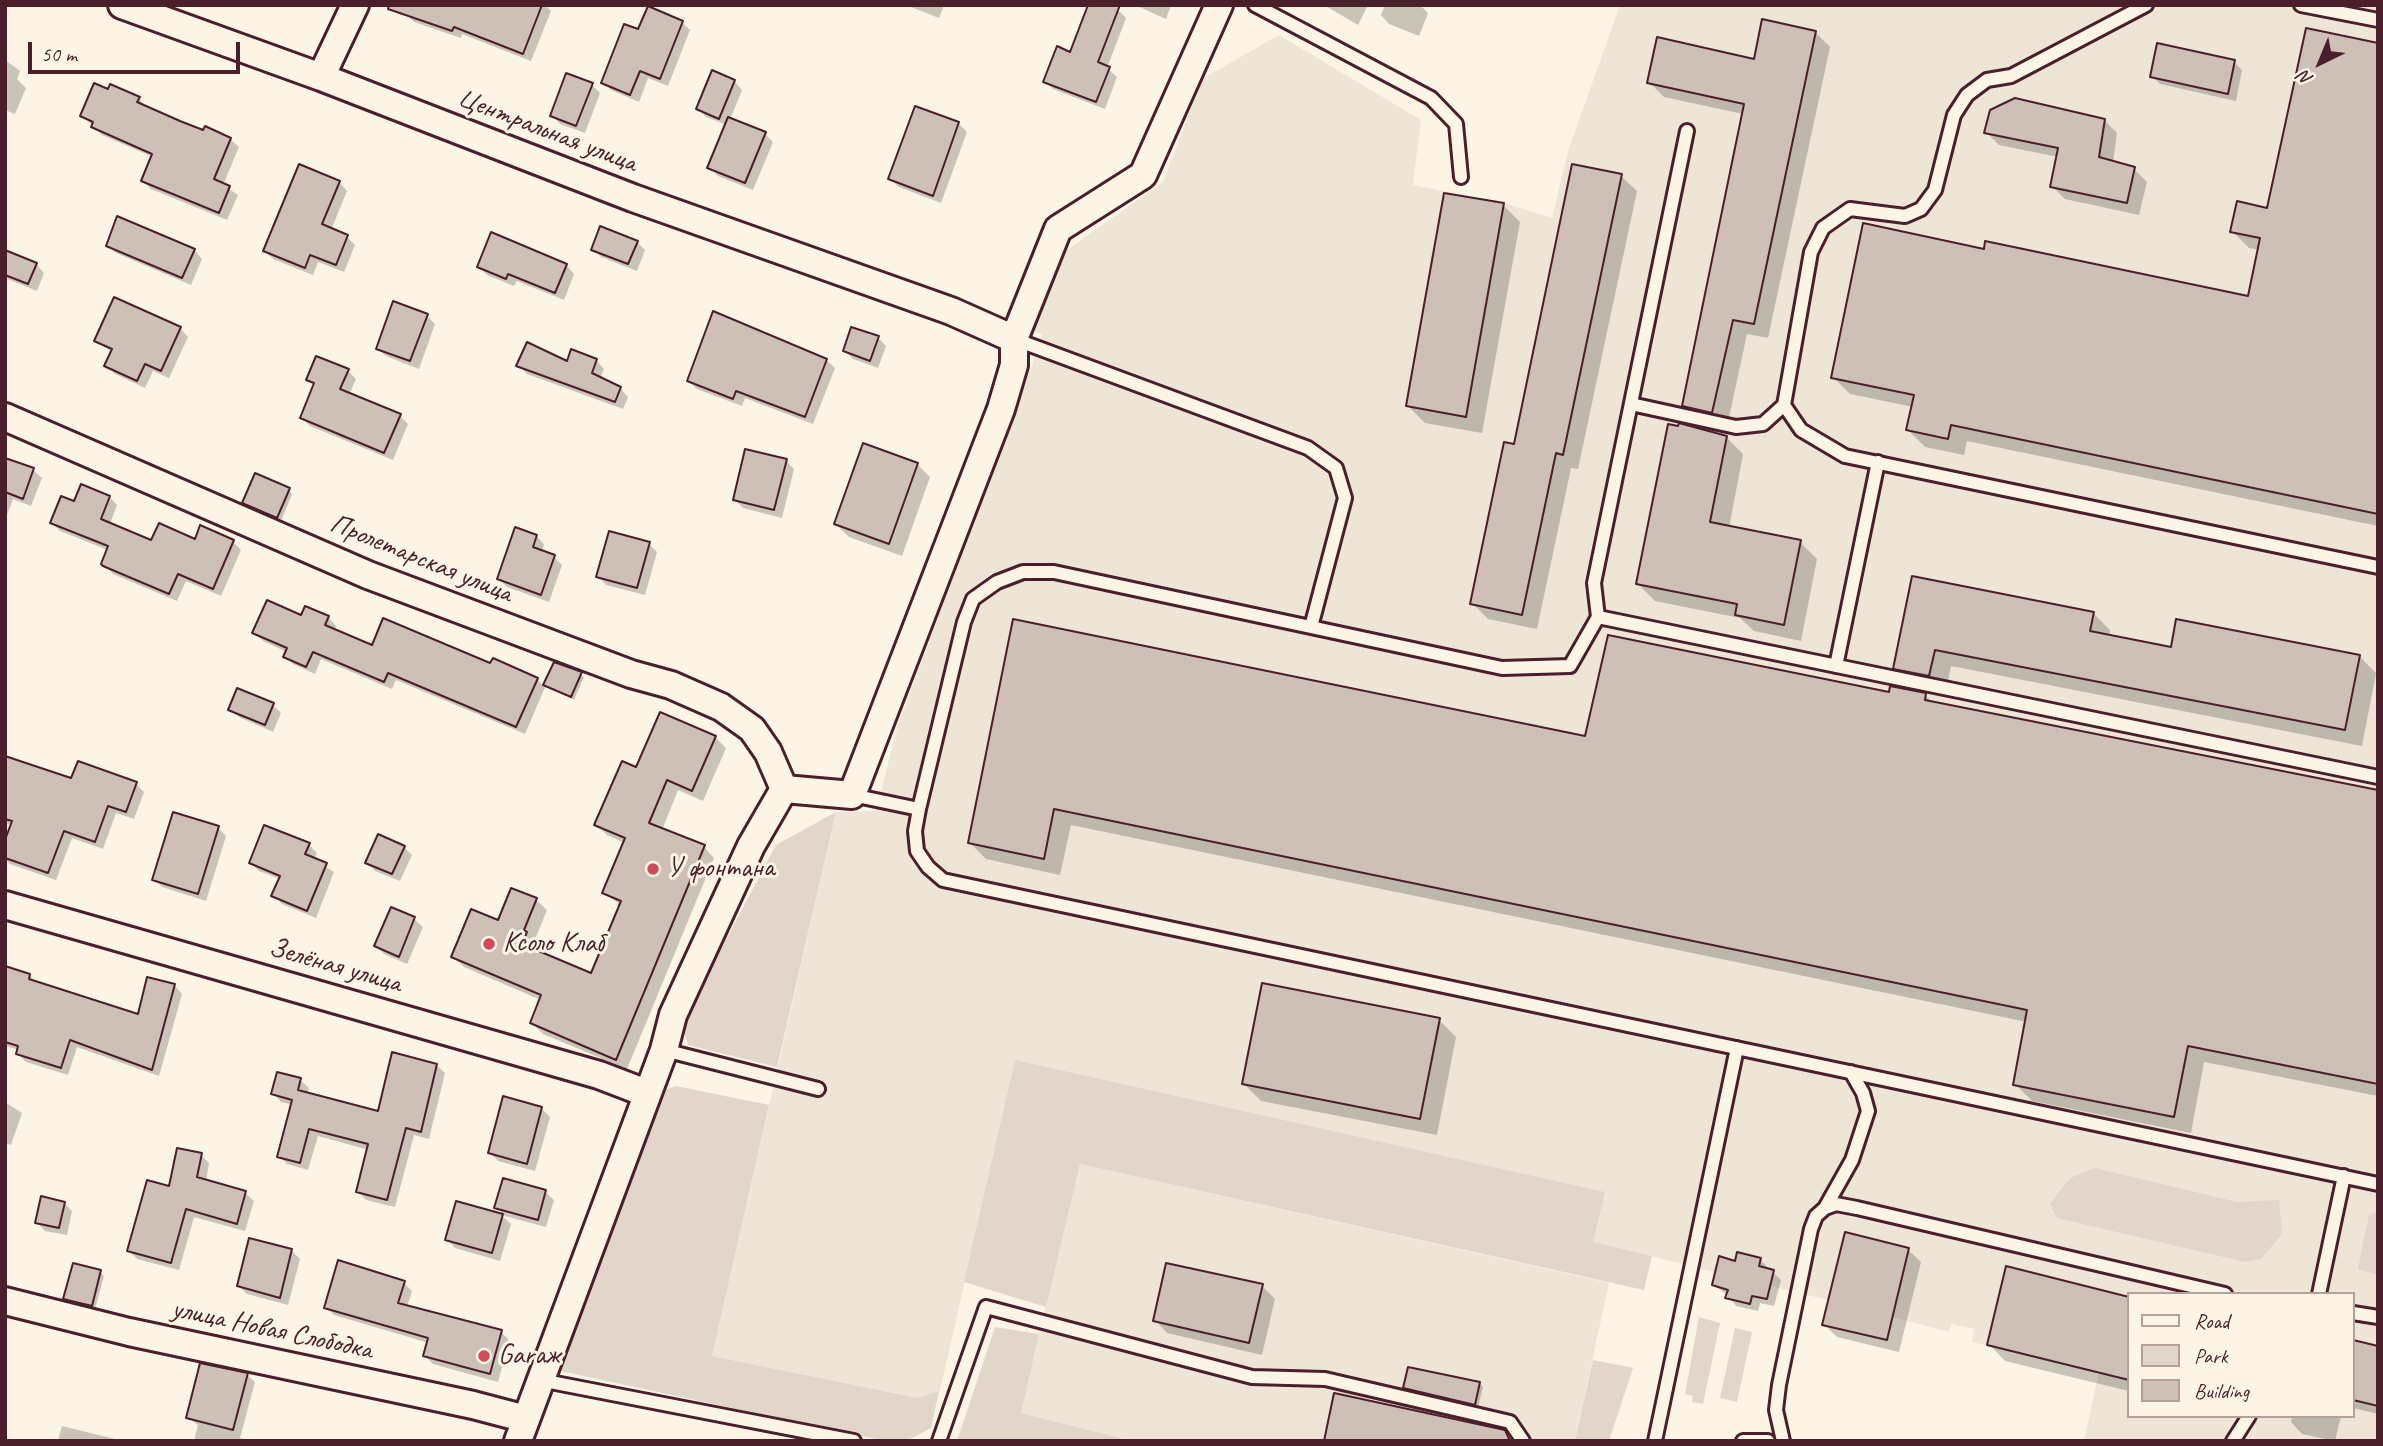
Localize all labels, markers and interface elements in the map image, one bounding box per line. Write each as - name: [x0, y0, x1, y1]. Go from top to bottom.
- scale bar: [32, 28, 243, 72]
- north arrow: [2285, 28, 2355, 98]
- text: 50 m: [41, 41, 77, 67]
- text: N: [2293, 66, 2318, 91]
- street label: Центральная улица: [453, 81, 641, 181]
- street label: Пролетарская улица: [325, 507, 517, 611]
- place label: У фонтана: [667, 852, 774, 886]
- marker: У фонтана: [645, 861, 661, 877]
- place label: Ксоло Клаб: [503, 927, 603, 961]
- street label: Зелёная улица: [265, 931, 405, 1001]
- marker: Ксоло Клаб: [481, 936, 497, 952]
- street label: улица Новая Слободка: [169, 1292, 375, 1368]
- legend: [2128, 1292, 2355, 1418]
- text: Road: [2194, 1308, 2229, 1334]
- place label: Garaж: [498, 1339, 560, 1373]
- text: Park: [2194, 1343, 2227, 1369]
- marker: Garaж: [476, 1348, 492, 1364]
- text: Building: [2194, 1378, 2249, 1404]

